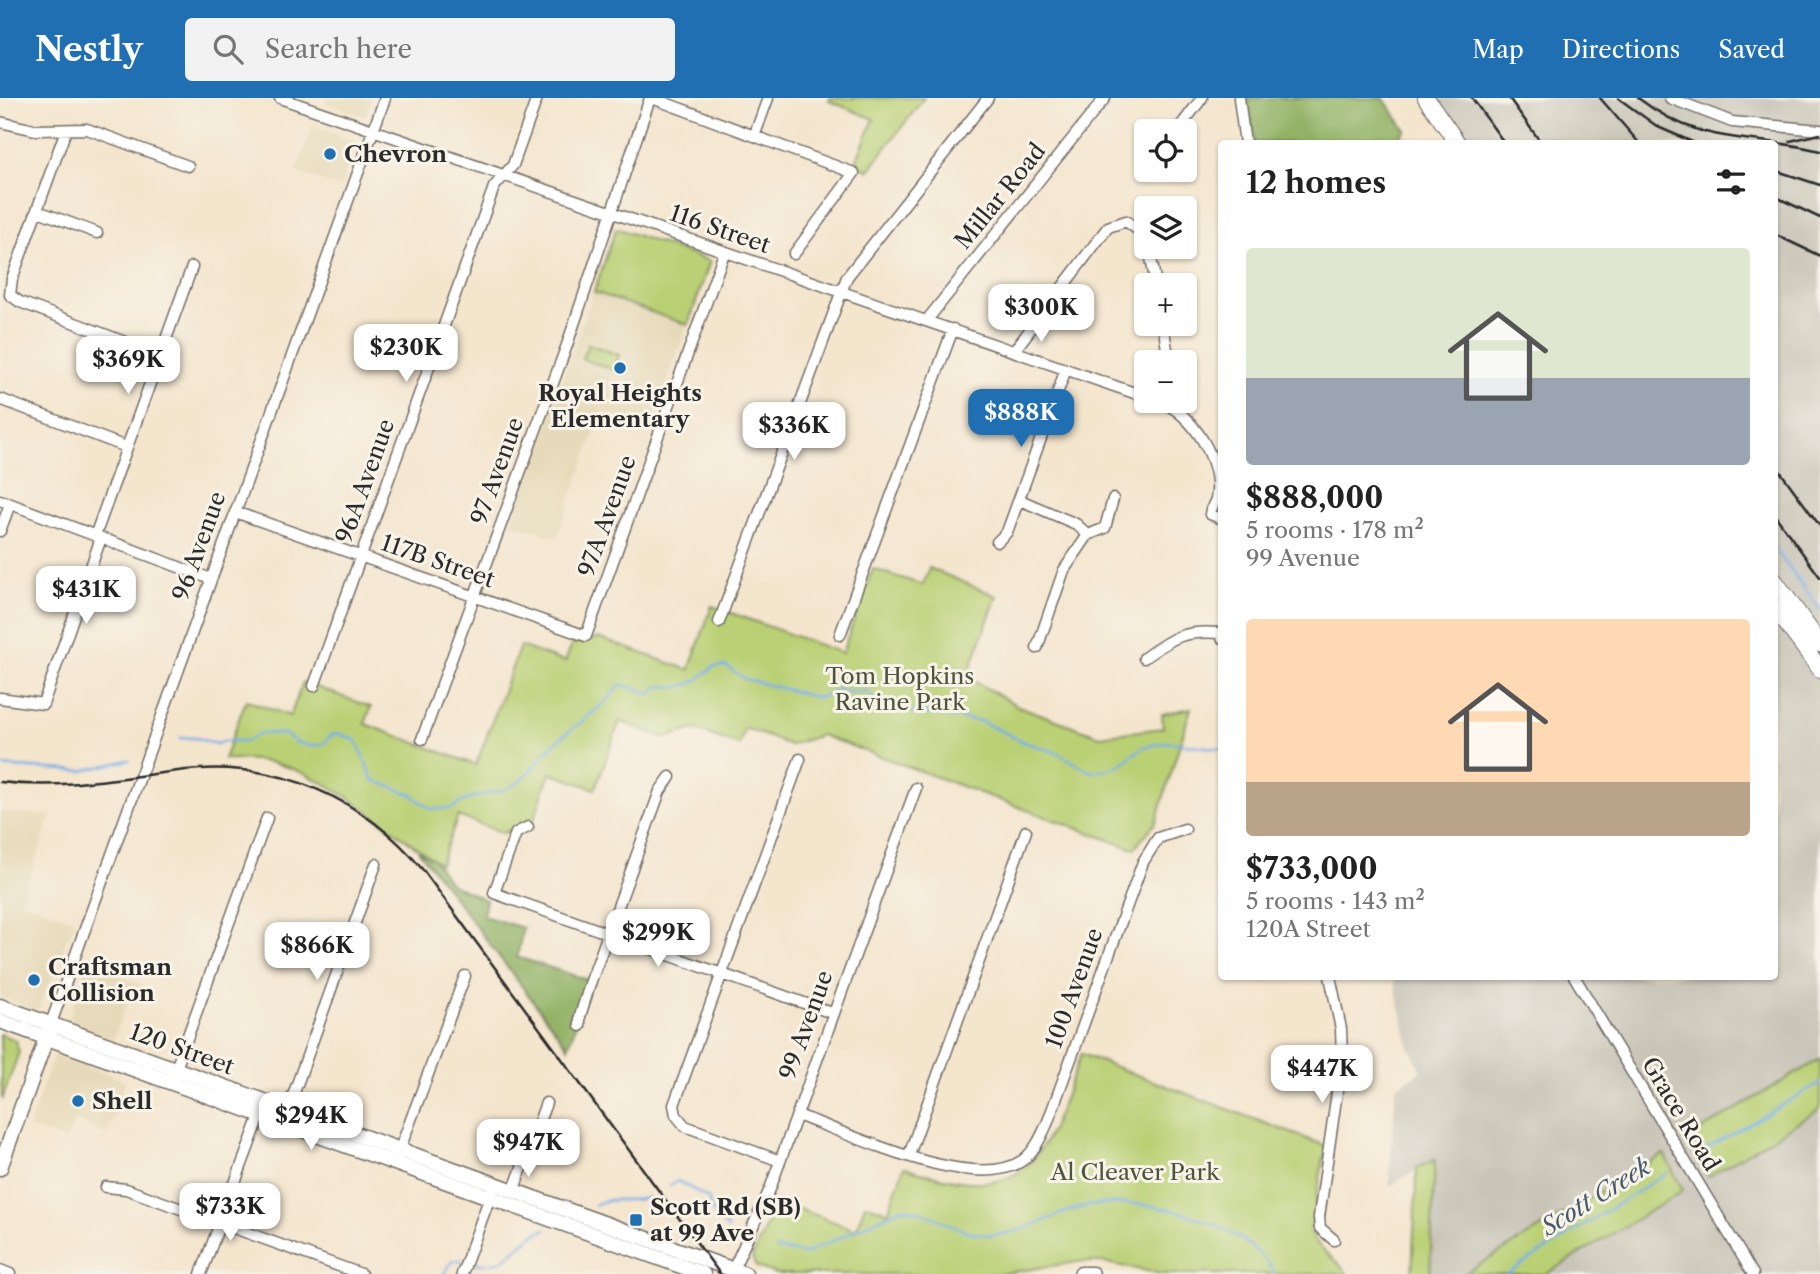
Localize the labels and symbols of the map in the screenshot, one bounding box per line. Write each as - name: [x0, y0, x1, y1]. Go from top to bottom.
- street label: Millar Road: [949, 137, 1051, 255]
- place label: Chevron: [344, 140, 447, 168]
- marker: Chevron: [322, 146, 338, 162]
- street label: 116 Street: [666, 199, 774, 259]
- pin: $300K: [992, 285, 1090, 344]
- pin: $230K: [357, 324, 455, 384]
- pin: $369K: [79, 336, 177, 396]
- marker: Royal Heights Elementary: [612, 360, 628, 376]
- place label: Royal Heights Elementary: [538, 379, 702, 433]
- pin: $888K: [972, 390, 1070, 449]
- pin: $336K: [745, 402, 843, 462]
- street label: 97 Avenue: [465, 414, 529, 528]
- street label: 96A Avenue: [330, 415, 400, 547]
- street label: 97A Avenue: [572, 451, 642, 581]
- street label: 96 Avenue: [166, 488, 232, 604]
- street label: 117B Street: [378, 529, 498, 593]
- pin: $431K: [37, 566, 135, 626]
- park label: Tom Hopkins Ravine Park: [826, 662, 974, 716]
- pin: $299K: [609, 910, 707, 969]
- pin: $866K: [268, 922, 366, 982]
- street label: 100 Avenue: [1039, 924, 1109, 1052]
- place label: Craftsman Collision: [48, 953, 172, 1007]
- street label: 99 Avenue: [773, 967, 839, 1083]
- marker: Craftsman Collision: [26, 972, 42, 988]
- street label: 120 Street: [126, 1017, 238, 1081]
- pin: $447K: [1273, 1046, 1371, 1105]
- street label: Grace Road: [1636, 1052, 1726, 1176]
- place label: Shell: [92, 1087, 152, 1115]
- marker: Shell: [70, 1093, 86, 1109]
- pin: $294K: [262, 1093, 360, 1152]
- pin: $947K: [479, 1119, 577, 1179]
- water label: Scott Creek: [1534, 1151, 1656, 1243]
- park label: Al Cleaver Park: [1050, 1158, 1221, 1186]
- pin: $733K: [181, 1184, 279, 1243]
- place label: Scott Rd (SB) at 99 Ave: [650, 1193, 801, 1247]
- marker: Scott Rd (SB) at 99 Ave: [628, 1212, 644, 1228]

